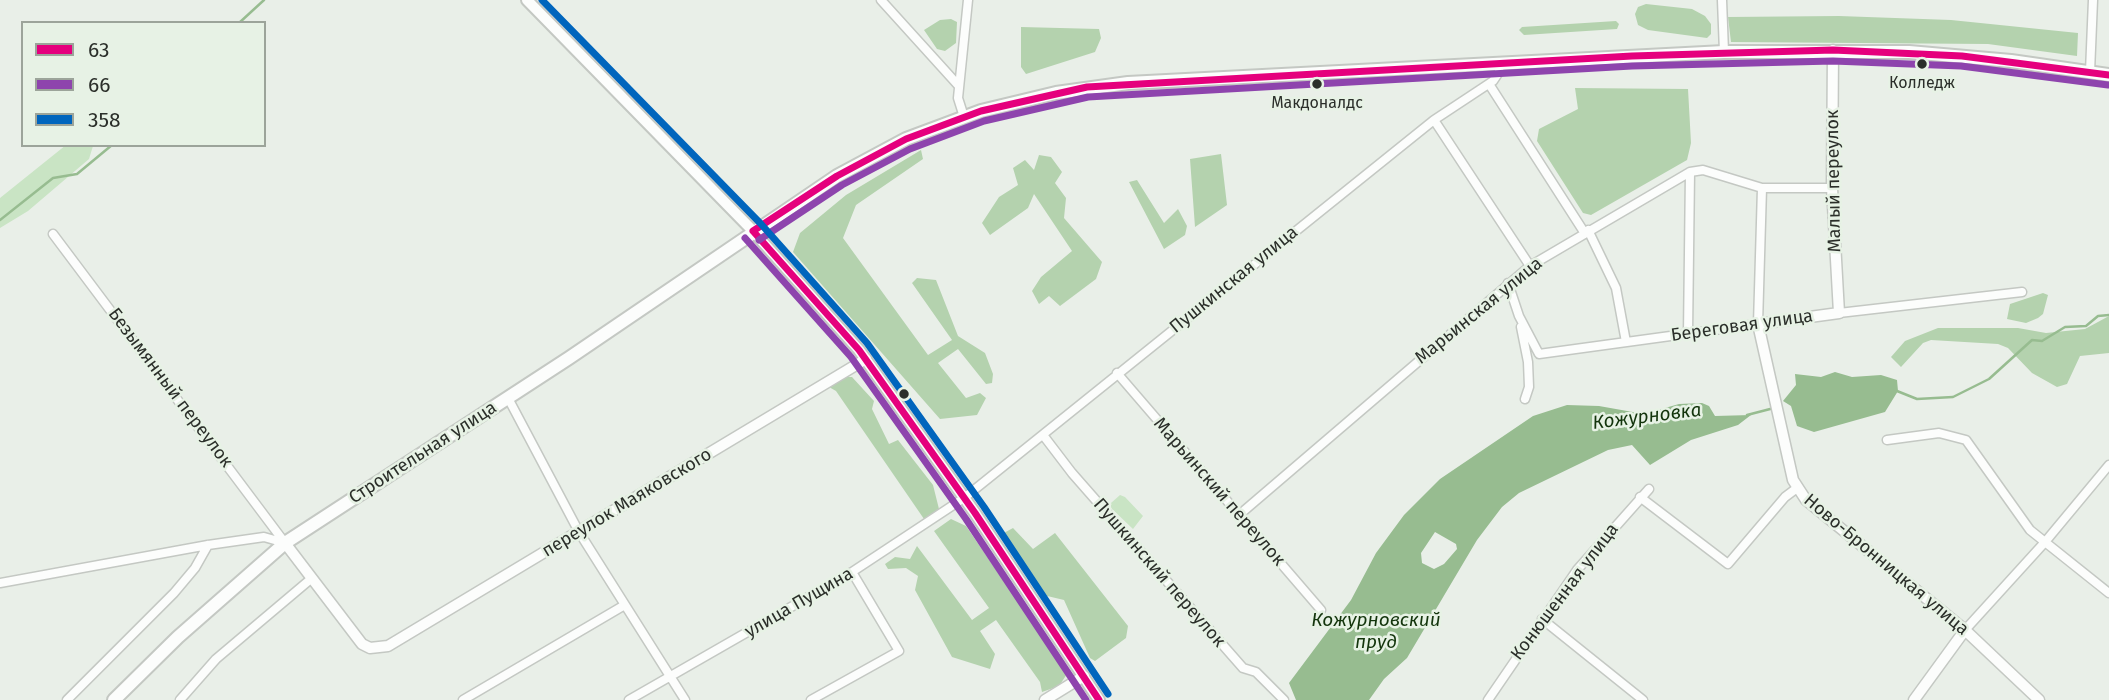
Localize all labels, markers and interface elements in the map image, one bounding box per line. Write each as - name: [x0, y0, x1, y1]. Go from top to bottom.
- legend: [21, 21, 266, 147]
- text: 63: [88, 37, 109, 63]
- marker: Колледж: [1915, 57, 1929, 71]
- text: 66: [88, 72, 110, 98]
- place label: Колледж: [1889, 74, 1955, 94]
- marker: Макдоналдс: [1310, 77, 1324, 91]
- place label: Макдоналдс: [1271, 94, 1363, 114]
- text: 358: [88, 107, 121, 133]
- street label: Малый переулок: [1822, 109, 1846, 253]
- street label: Пушкинская улица: [1166, 222, 1302, 338]
- street label: Марьинская улица: [1411, 253, 1547, 369]
- street label: Безымянный переулок: [103, 304, 237, 472]
- street label: Береговая улица: [1670, 305, 1814, 347]
- unlabelled marker: [897, 387, 911, 401]
- street label: Строительная улица: [345, 397, 501, 509]
- water label: Кожурновка: [1591, 399, 1703, 435]
- street label: Марьинский переулок: [1149, 413, 1289, 571]
- street label: переулок Маяковского: [538, 444, 716, 562]
- street label: Ново-Бронницкая улица: [1799, 490, 1973, 640]
- street label: Пушкинский переулок: [1088, 494, 1230, 652]
- street label: Конюшенная улица: [1506, 519, 1624, 665]
- street label: улица Пущина: [741, 563, 857, 643]
- water label: Кожурновский пруд: [1311, 610, 1441, 654]

